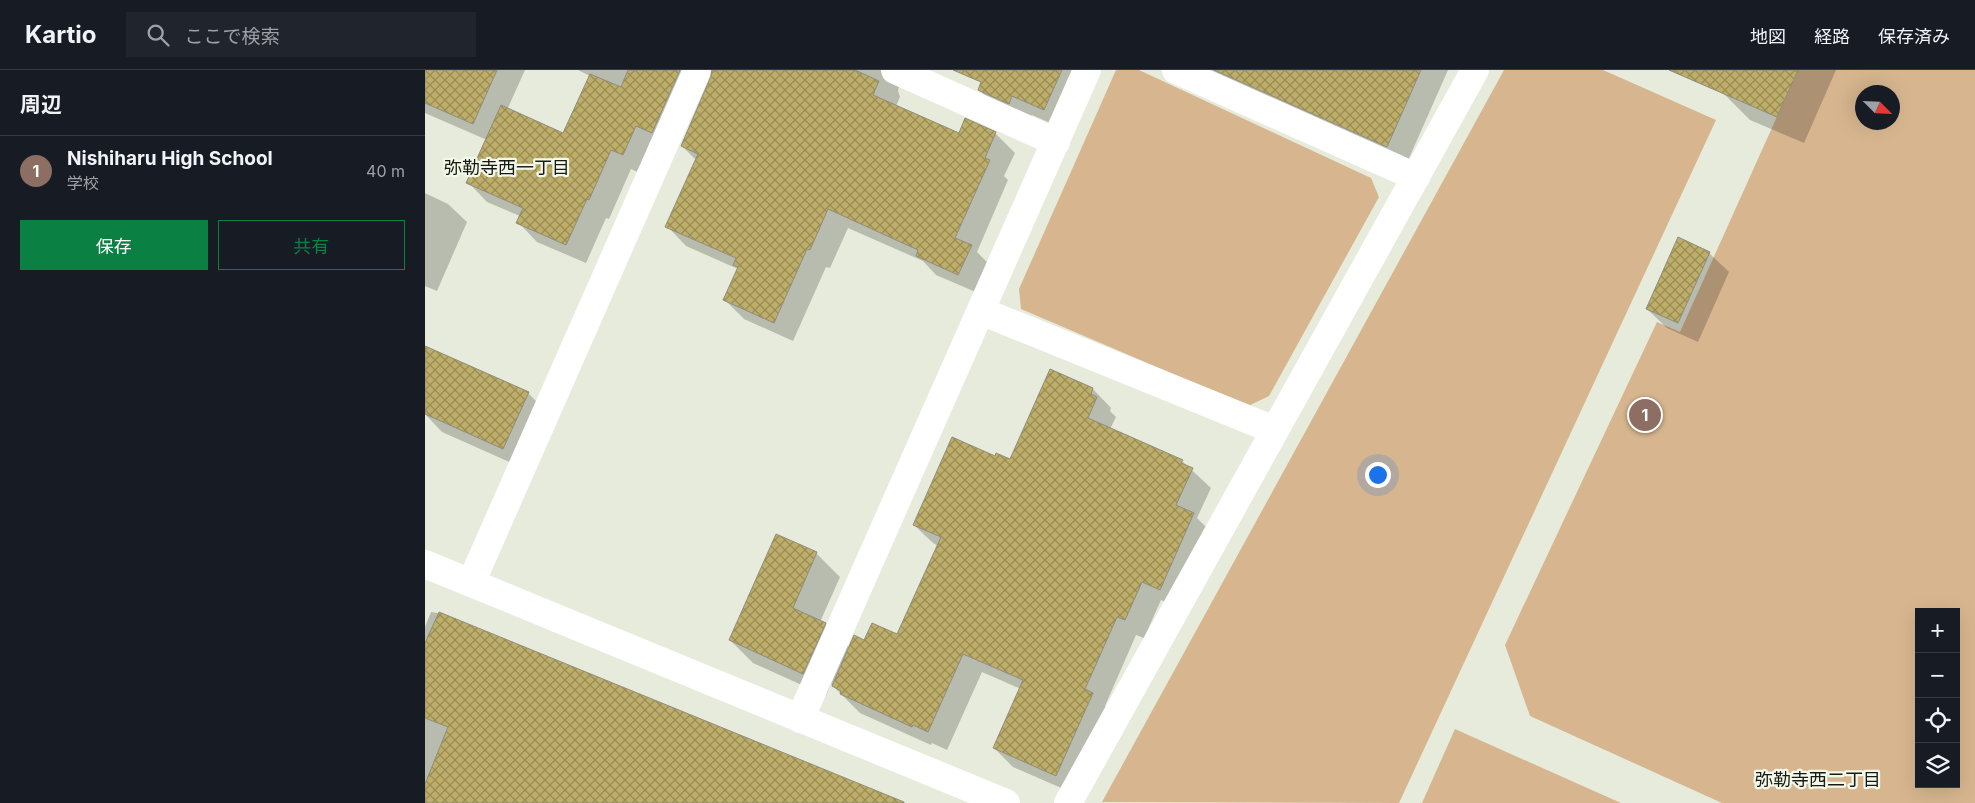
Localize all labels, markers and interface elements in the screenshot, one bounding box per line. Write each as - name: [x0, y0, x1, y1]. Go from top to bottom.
- search box: [126, 12, 476, 57]
- text: Kartio: [25, 20, 96, 49]
- icon: search: [144, 21, 172, 49]
- text: ここで検索: [184, 25, 279, 48]
- text: 地図: [1750, 26, 1786, 47]
- text: 経路: [1814, 26, 1850, 47]
- text: 保存済み: [1878, 26, 1950, 47]
- north arrow: [1855, 85, 1900, 130]
- text: 周辺: [20, 92, 62, 117]
- text: Nishiharu High School: [67, 147, 273, 170]
- district label: 弥勒寺西一丁目: [444, 157, 570, 178]
- text: 1: [33, 161, 39, 181]
- text: 40 m: [366, 161, 405, 181]
- text: 学校: [67, 173, 99, 193]
- button: 保存: [20, 220, 208, 270]
- button: 共有: [218, 220, 405, 270]
- pin: 1: [1629, 396, 1661, 434]
- your location: [1365, 462, 1391, 488]
- map controls: [1915, 608, 1960, 788]
- button: +: [1915, 608, 1960, 653]
- button: −: [1915, 653, 1960, 698]
- button: locate: [1915, 698, 1960, 743]
- button: layers: [1915, 743, 1960, 788]
- district label: 弥勒寺西二丁目: [1755, 769, 1881, 790]

